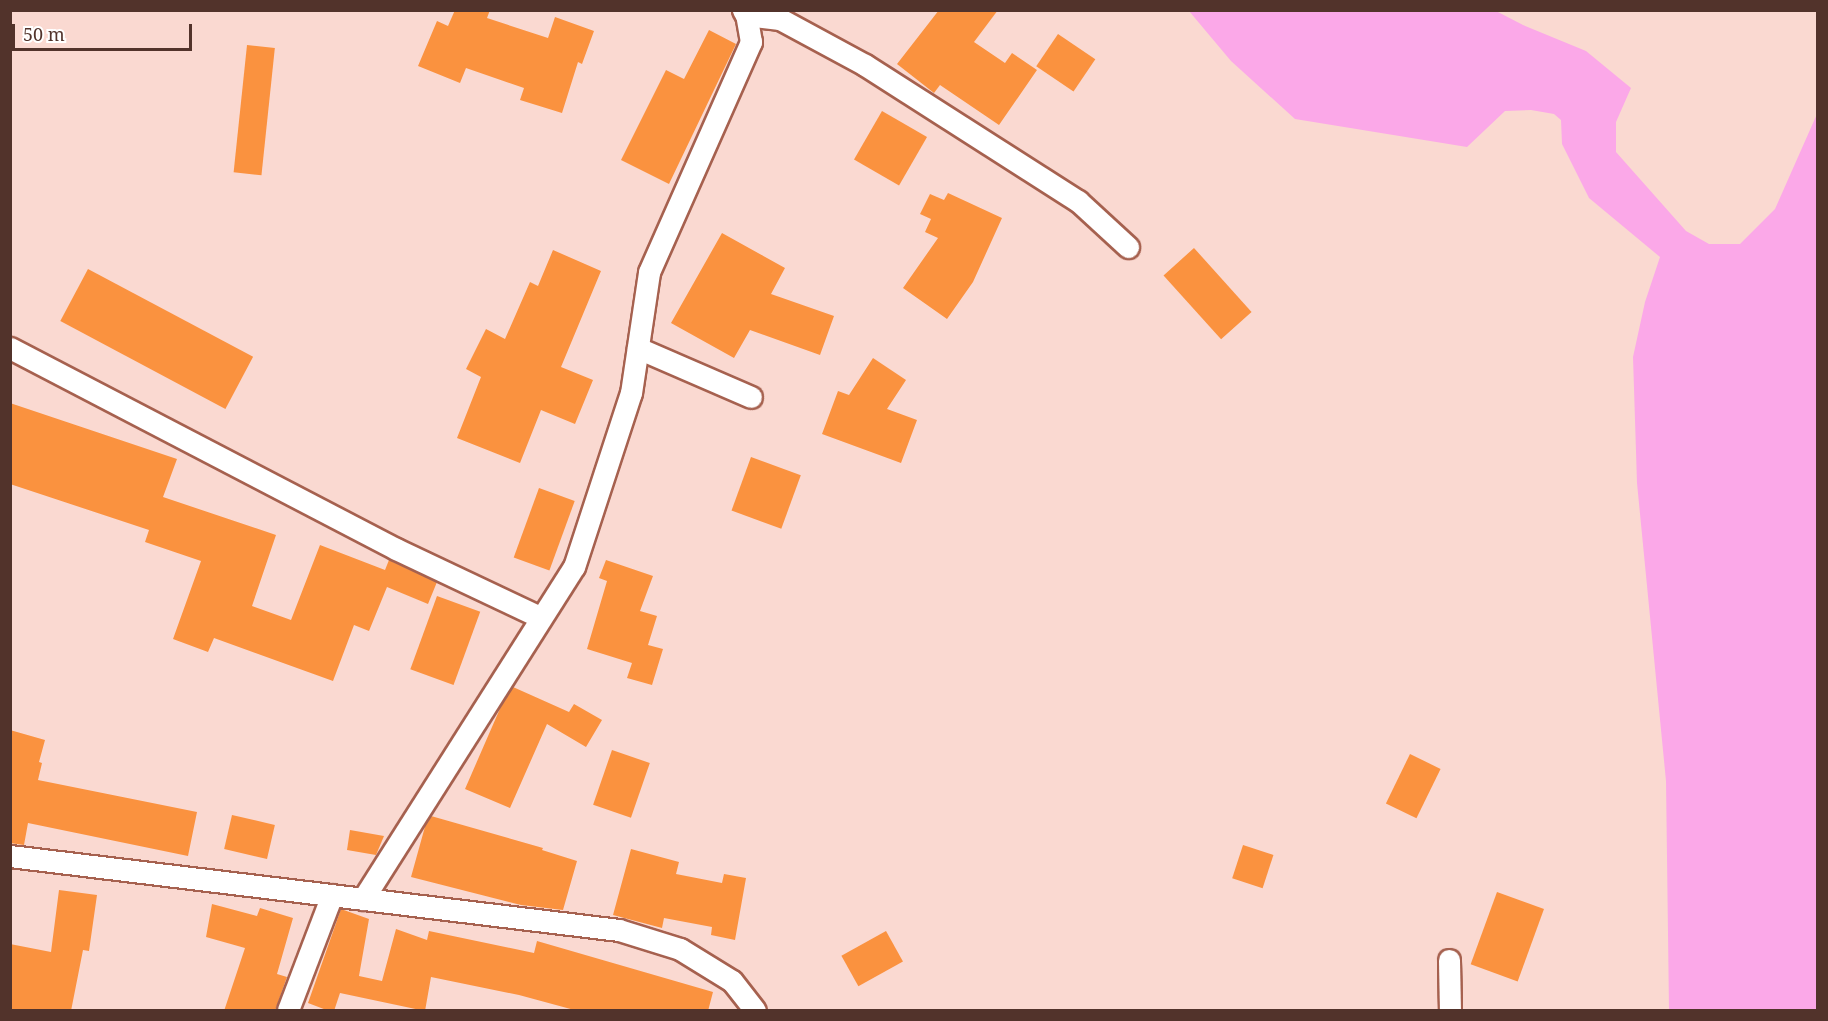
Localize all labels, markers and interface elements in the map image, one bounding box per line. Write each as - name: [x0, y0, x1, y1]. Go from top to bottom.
- scale bar: [15, 12, 195, 50]
- text: 50 m: [23, 22, 65, 46]

